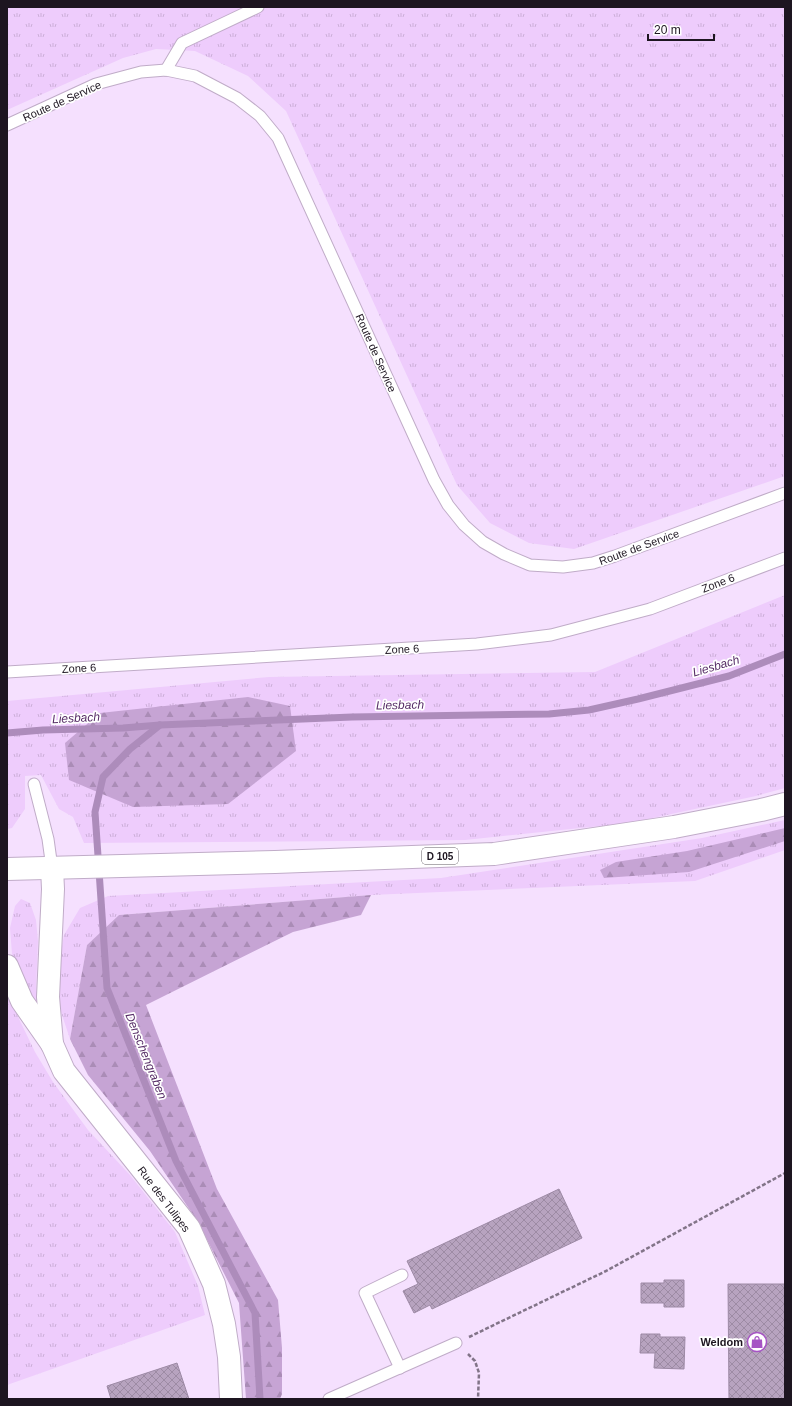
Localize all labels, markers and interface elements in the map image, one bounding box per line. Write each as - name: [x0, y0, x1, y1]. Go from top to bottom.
- scale bar: [648, 16, 714, 42]
- text: 20 m: [654, 23, 681, 37]
- street label: Route de Service: [21, 78, 103, 124]
- street label: Route de Service: [353, 312, 399, 394]
- street label: Route de Service: [597, 527, 681, 567]
- street label: Zone 6: [700, 571, 736, 595]
- street label: Zone 6: [385, 642, 419, 656]
- water label: Liesbach: [691, 653, 741, 679]
- street label: Zone 6: [62, 661, 96, 675]
- water label: Liesbach: [376, 698, 424, 712]
- water label: Liesbach: [52, 710, 101, 726]
- road number: D 105: [422, 848, 458, 864]
- water label: Denschengraben: [122, 1011, 170, 1101]
- street label: Rue des Tulipes: [135, 1164, 193, 1235]
- shop icon: Weldom: [746, 1331, 768, 1353]
- place label: Weldom: [700, 1336, 743, 1348]

